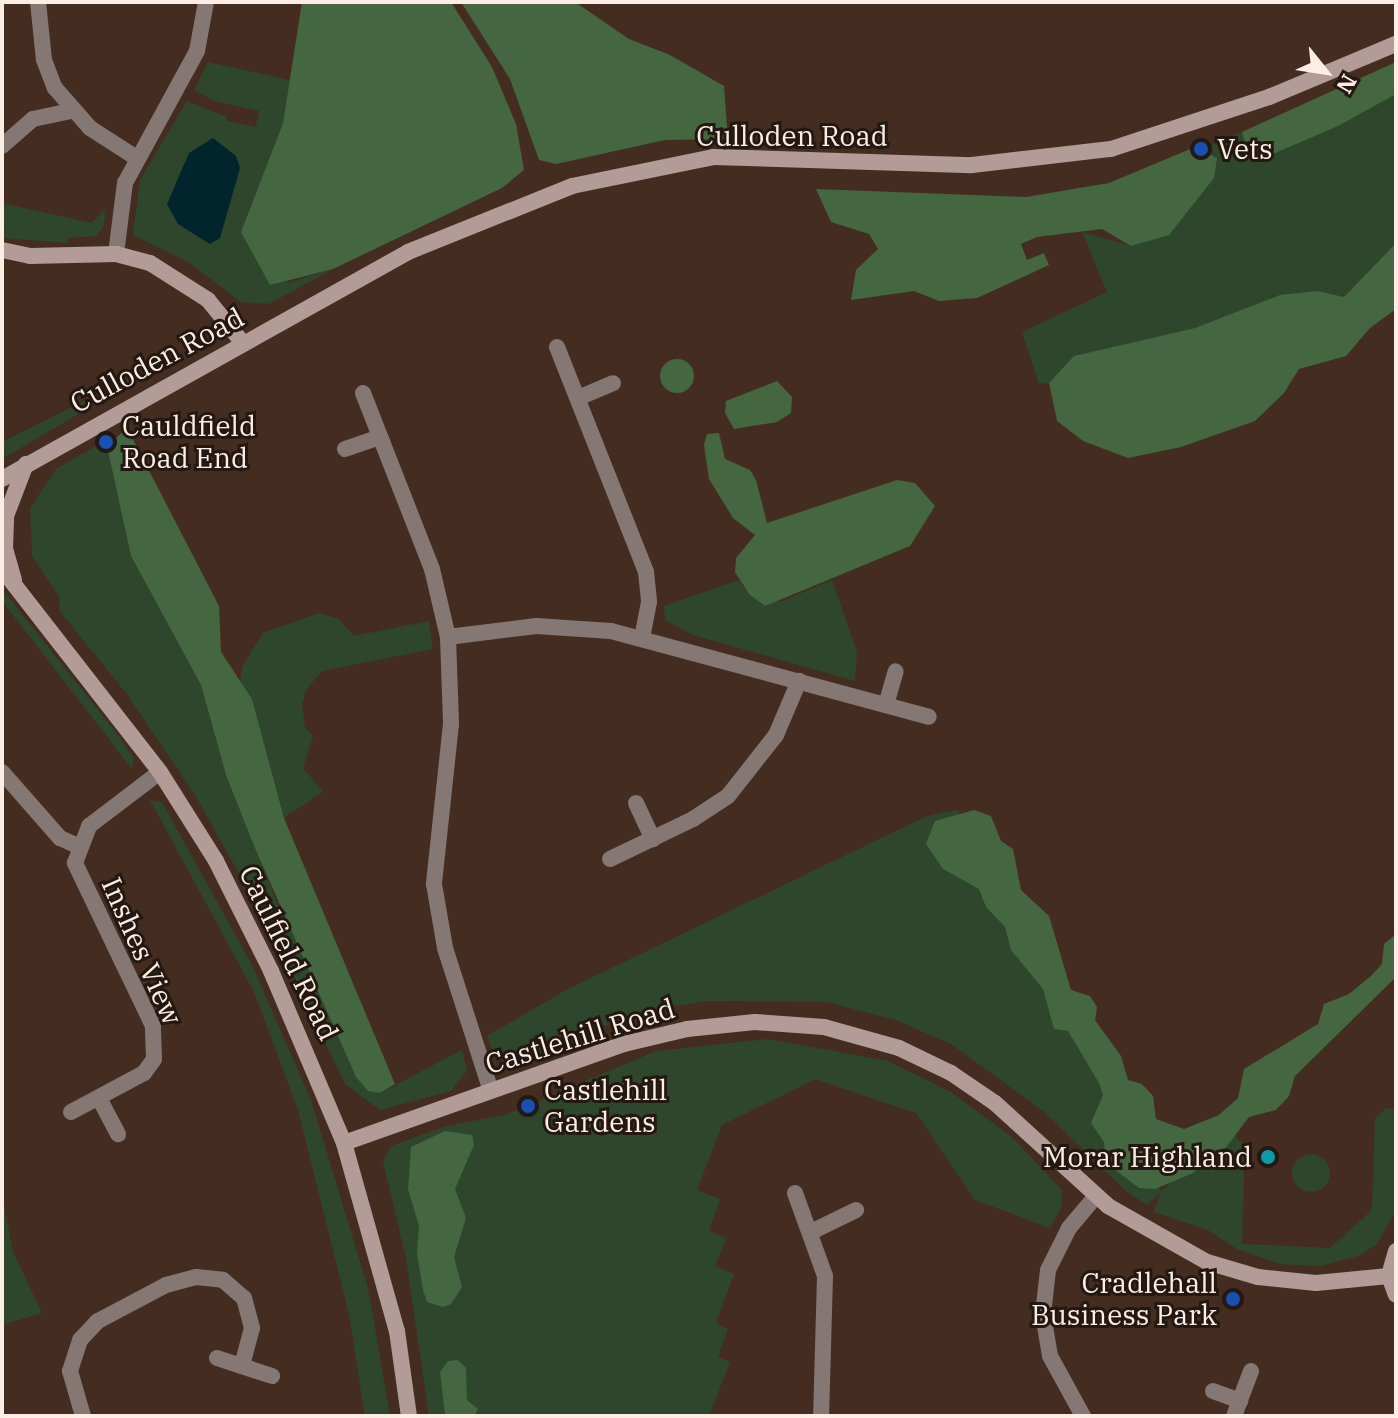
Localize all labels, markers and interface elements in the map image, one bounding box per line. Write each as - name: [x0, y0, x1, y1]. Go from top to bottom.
- north arrow: [1286, 32, 1366, 112]
- text: N: [1330, 69, 1364, 99]
- street label: Culloden Road: [696, 119, 888, 153]
- place label: Vets: [1217, 132, 1273, 166]
- marker: Vets: [1192, 140, 1210, 158]
- street label: Culloden Road: [65, 300, 249, 420]
- place label: Cauldfield Road End: [122, 409, 256, 475]
- marker: Cauldfield Road End: [97, 433, 115, 451]
- street label: Caulfield Road: [232, 860, 346, 1046]
- street label: Inshes View: [95, 872, 189, 1030]
- street label: Castlehill Road: [481, 991, 679, 1081]
- place label: Castlehill Gardens: [544, 1073, 667, 1139]
- marker: Castlehill Gardens: [519, 1097, 537, 1115]
- place label: Morar Highland: [1043, 1140, 1252, 1174]
- marker: Morar Highland: [1259, 1148, 1277, 1166]
- place label: Cradlehall Business Park: [1031, 1266, 1217, 1332]
- marker: Cradlehall Business Park: [1224, 1290, 1242, 1308]

